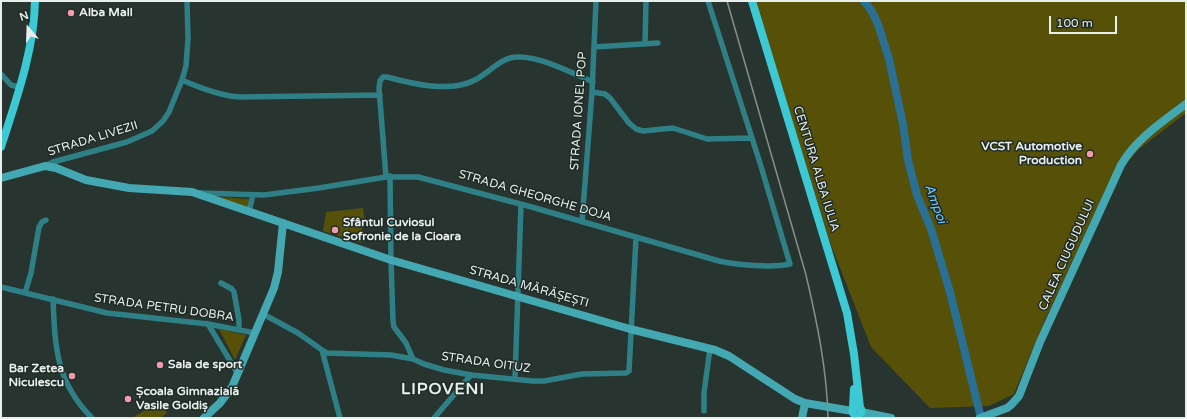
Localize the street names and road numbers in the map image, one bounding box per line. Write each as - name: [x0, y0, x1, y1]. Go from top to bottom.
- street label: STRADA IONEL POP: [568, 51, 590, 171]
- street label: CENTURA ALBA IULIA: [790, 104, 842, 234]
- street label: STRADA LIVEZII: [46, 118, 140, 160]
- street label: STRADA GHEORGHE DOJA: [457, 167, 613, 225]
- street label: CALEA CIUGUDULUI: [1036, 197, 1098, 313]
- street label: STRADA MĂRĂȘEȘTI: [468, 263, 590, 311]
- street label: STRADA PETRU DOBRA: [93, 291, 235, 325]
- street label: STRADA OITUZ: [440, 350, 532, 376]

